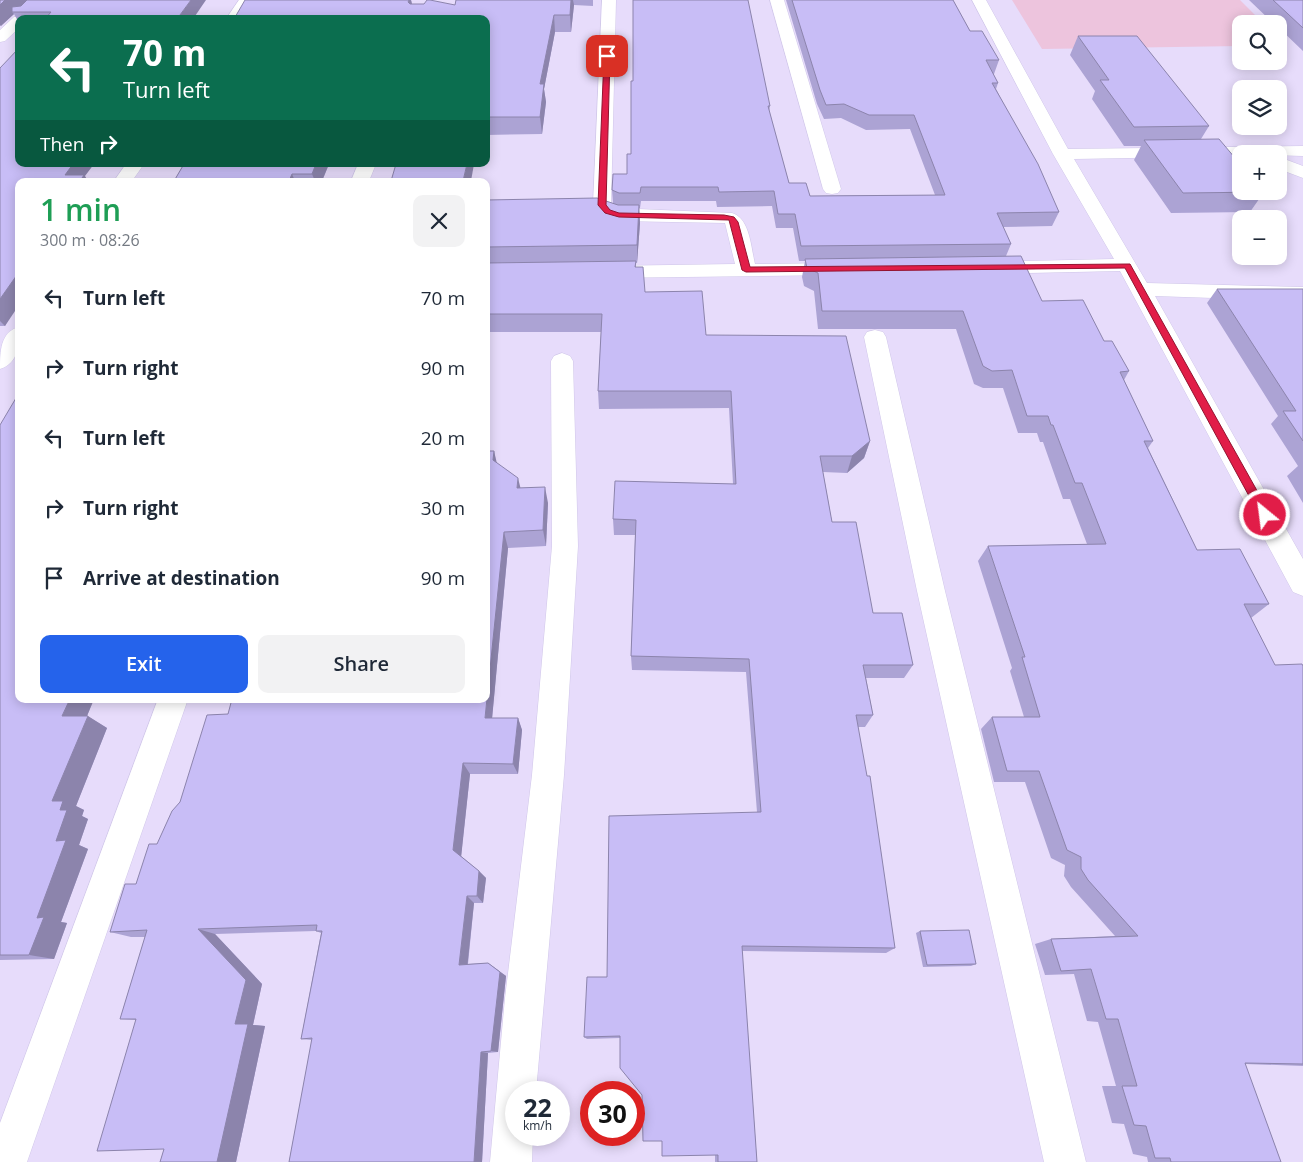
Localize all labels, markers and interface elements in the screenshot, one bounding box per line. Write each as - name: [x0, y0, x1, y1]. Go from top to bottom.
- map controls: [1232, 15, 1287, 265]
- button: search: [1232, 15, 1287, 70]
- text: 70 m: [123, 29, 206, 76]
- icon: left: [40, 35, 105, 100]
- pin: [586, 35, 628, 77]
- icon: arrive: [593, 42, 621, 70]
- text: Turn left: [123, 74, 210, 104]
- button: layers: [1232, 80, 1287, 135]
- icon: right: [94, 130, 122, 158]
- text: Then: [40, 131, 84, 157]
- button: +: [1232, 145, 1287, 200]
- text: 1 min: [40, 189, 121, 230]
- button: close: [413, 195, 465, 247]
- button: −: [1232, 210, 1287, 265]
- text: 300 m · 08:26: [40, 229, 140, 251]
- icon: left: [40, 284, 68, 312]
- text: Turn left: [83, 285, 165, 311]
- text: 70 m: [421, 285, 465, 311]
- icon: right: [40, 354, 68, 382]
- text: Turn right: [83, 355, 178, 381]
- text: 90 m: [421, 355, 465, 381]
- icon: left: [40, 424, 68, 452]
- text: Turn left: [83, 425, 165, 451]
- text: 20 m: [421, 425, 465, 451]
- position arrow: [1238, 488, 1290, 540]
- icon: right: [40, 494, 68, 522]
- text: Turn right: [83, 495, 178, 521]
- text: 30 m: [421, 495, 465, 521]
- icon: arrive: [40, 564, 68, 592]
- text: Arrive at destination: [83, 565, 280, 591]
- text: 90 m: [421, 565, 465, 591]
- button: Exit: [40, 635, 248, 693]
- button: Share: [258, 635, 465, 693]
- speed limit sign: 30: [580, 1081, 645, 1146]
- text: 22: [523, 1090, 552, 1124]
- text: km/h: [523, 1117, 552, 1134]

